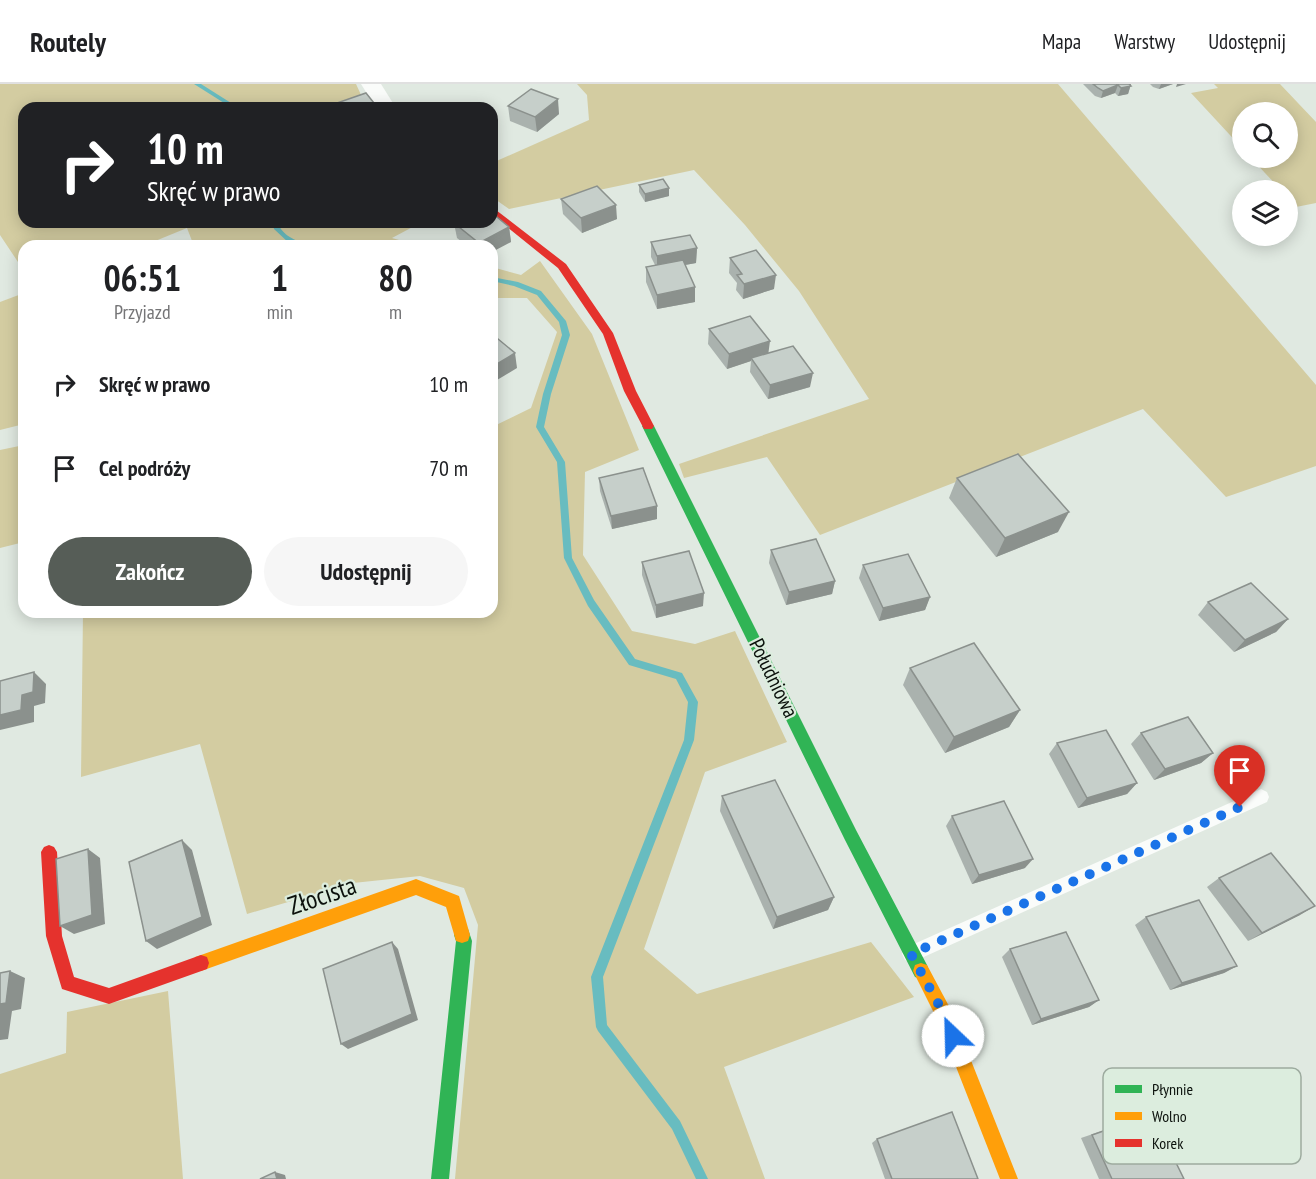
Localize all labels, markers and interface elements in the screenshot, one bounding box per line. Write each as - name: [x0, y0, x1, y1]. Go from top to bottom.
- text: Routely: [30, 23, 106, 60]
- text: Mapa: [1042, 28, 1081, 55]
- text: Warstwy: [1114, 28, 1175, 55]
- text: Udostępnij: [1208, 28, 1286, 55]
- map controls: [1232, 102, 1298, 246]
- button: search: [1232, 102, 1298, 168]
- text: 10 m: [147, 121, 224, 176]
- icon: right: [48, 126, 126, 204]
- text: Skręć w prawo: [147, 174, 281, 208]
- button: layers: [1232, 180, 1298, 246]
- text: 06:51: [103, 254, 181, 301]
- text: 1: [271, 254, 288, 301]
- text: 80: [378, 254, 413, 301]
- text: Przyjazd: [114, 299, 171, 325]
- text: min: [267, 299, 293, 325]
- text: m: [389, 299, 402, 325]
- icon: right: [48, 368, 81, 401]
- text: Skręć w prawo: [99, 370, 210, 398]
- text: 10 m: [429, 370, 468, 398]
- icon: arrive: [48, 452, 81, 485]
- text: Cel podróży: [99, 454, 190, 482]
- text: 70 m: [429, 454, 468, 482]
- button: Zakończ: [48, 537, 252, 606]
- button: Udostępnij: [264, 537, 468, 606]
- street label: Południowa: [743, 634, 805, 722]
- pin: [1214, 745, 1265, 807]
- icon: arrive: [1223, 754, 1256, 787]
- street label: Złocista: [284, 868, 360, 922]
- position arrow: [921, 1004, 985, 1068]
- legend: [1103, 1068, 1301, 1164]
- text: Płynnie: [1152, 1079, 1193, 1099]
- text: Wolno: [1152, 1106, 1187, 1126]
- text: Korek: [1152, 1133, 1184, 1153]

